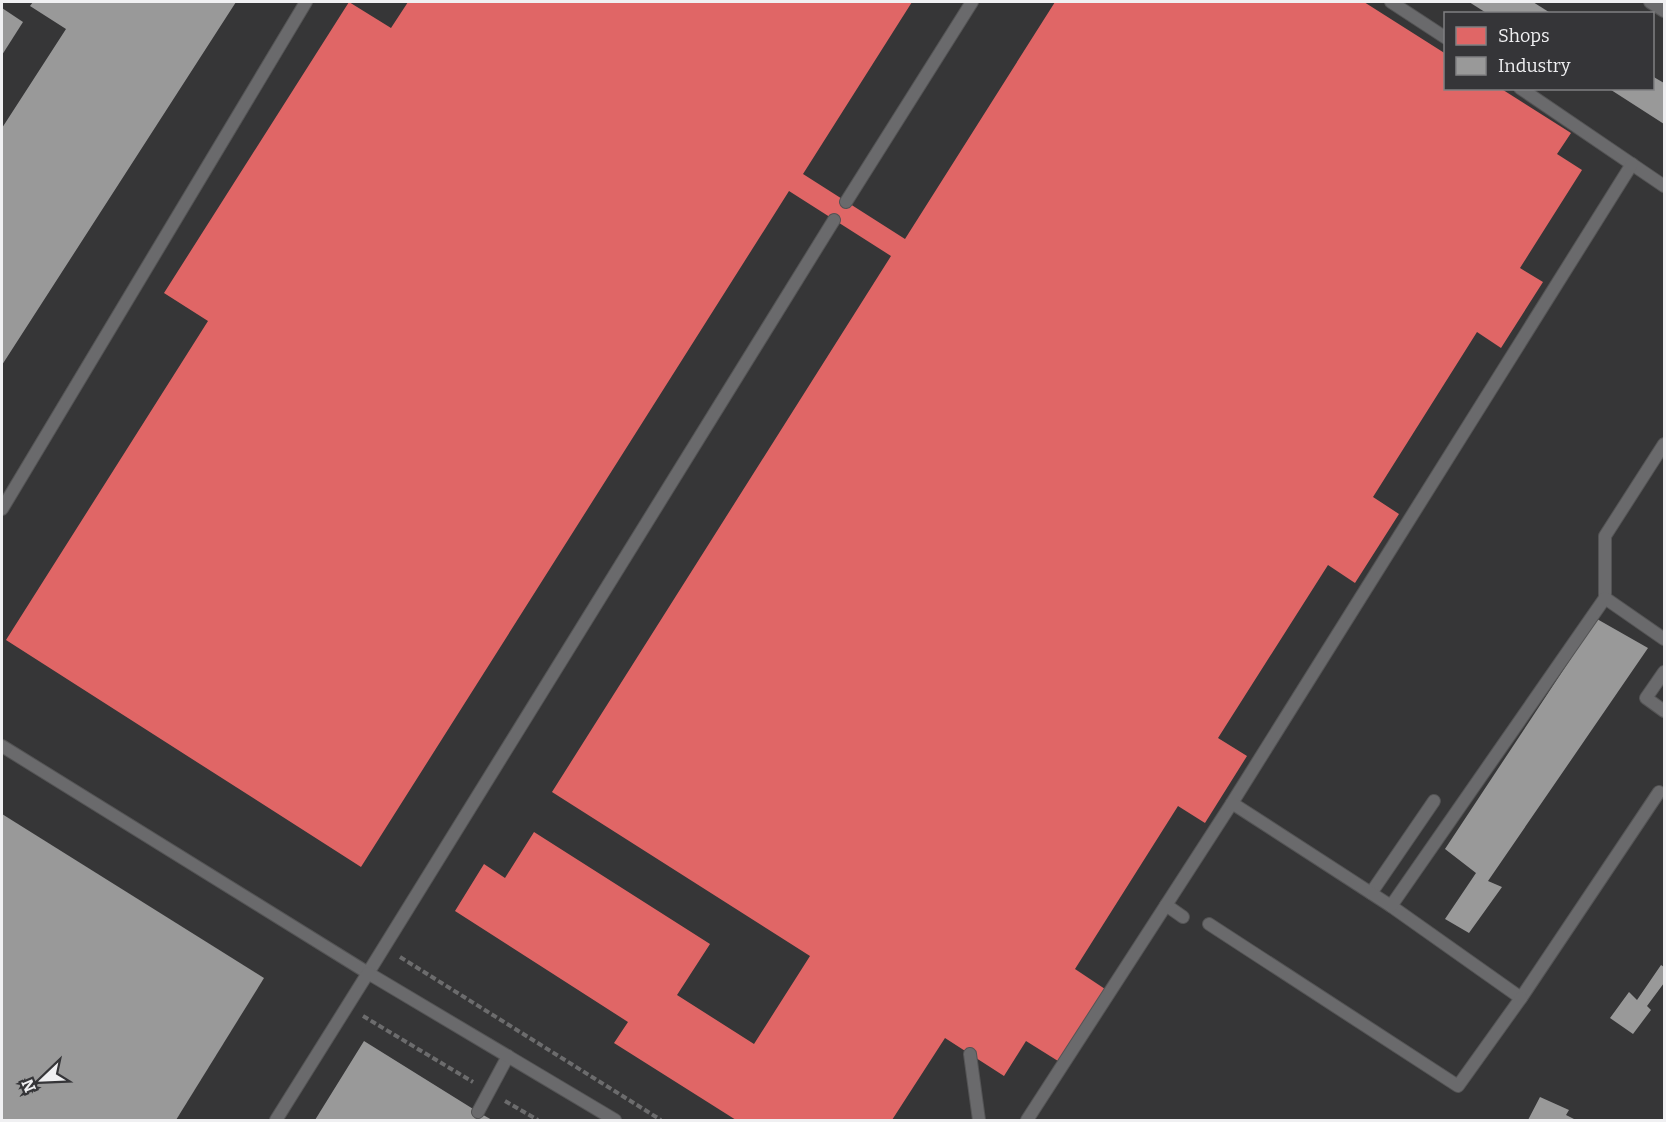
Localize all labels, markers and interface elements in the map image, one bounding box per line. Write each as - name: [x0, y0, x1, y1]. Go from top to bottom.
- legend: [1444, 12, 1654, 90]
- text: Shops: [1498, 25, 1550, 47]
- text: Industry: [1498, 55, 1571, 77]
- north arrow: [12, 1050, 72, 1110]
- text: N: [17, 1076, 40, 1095]

